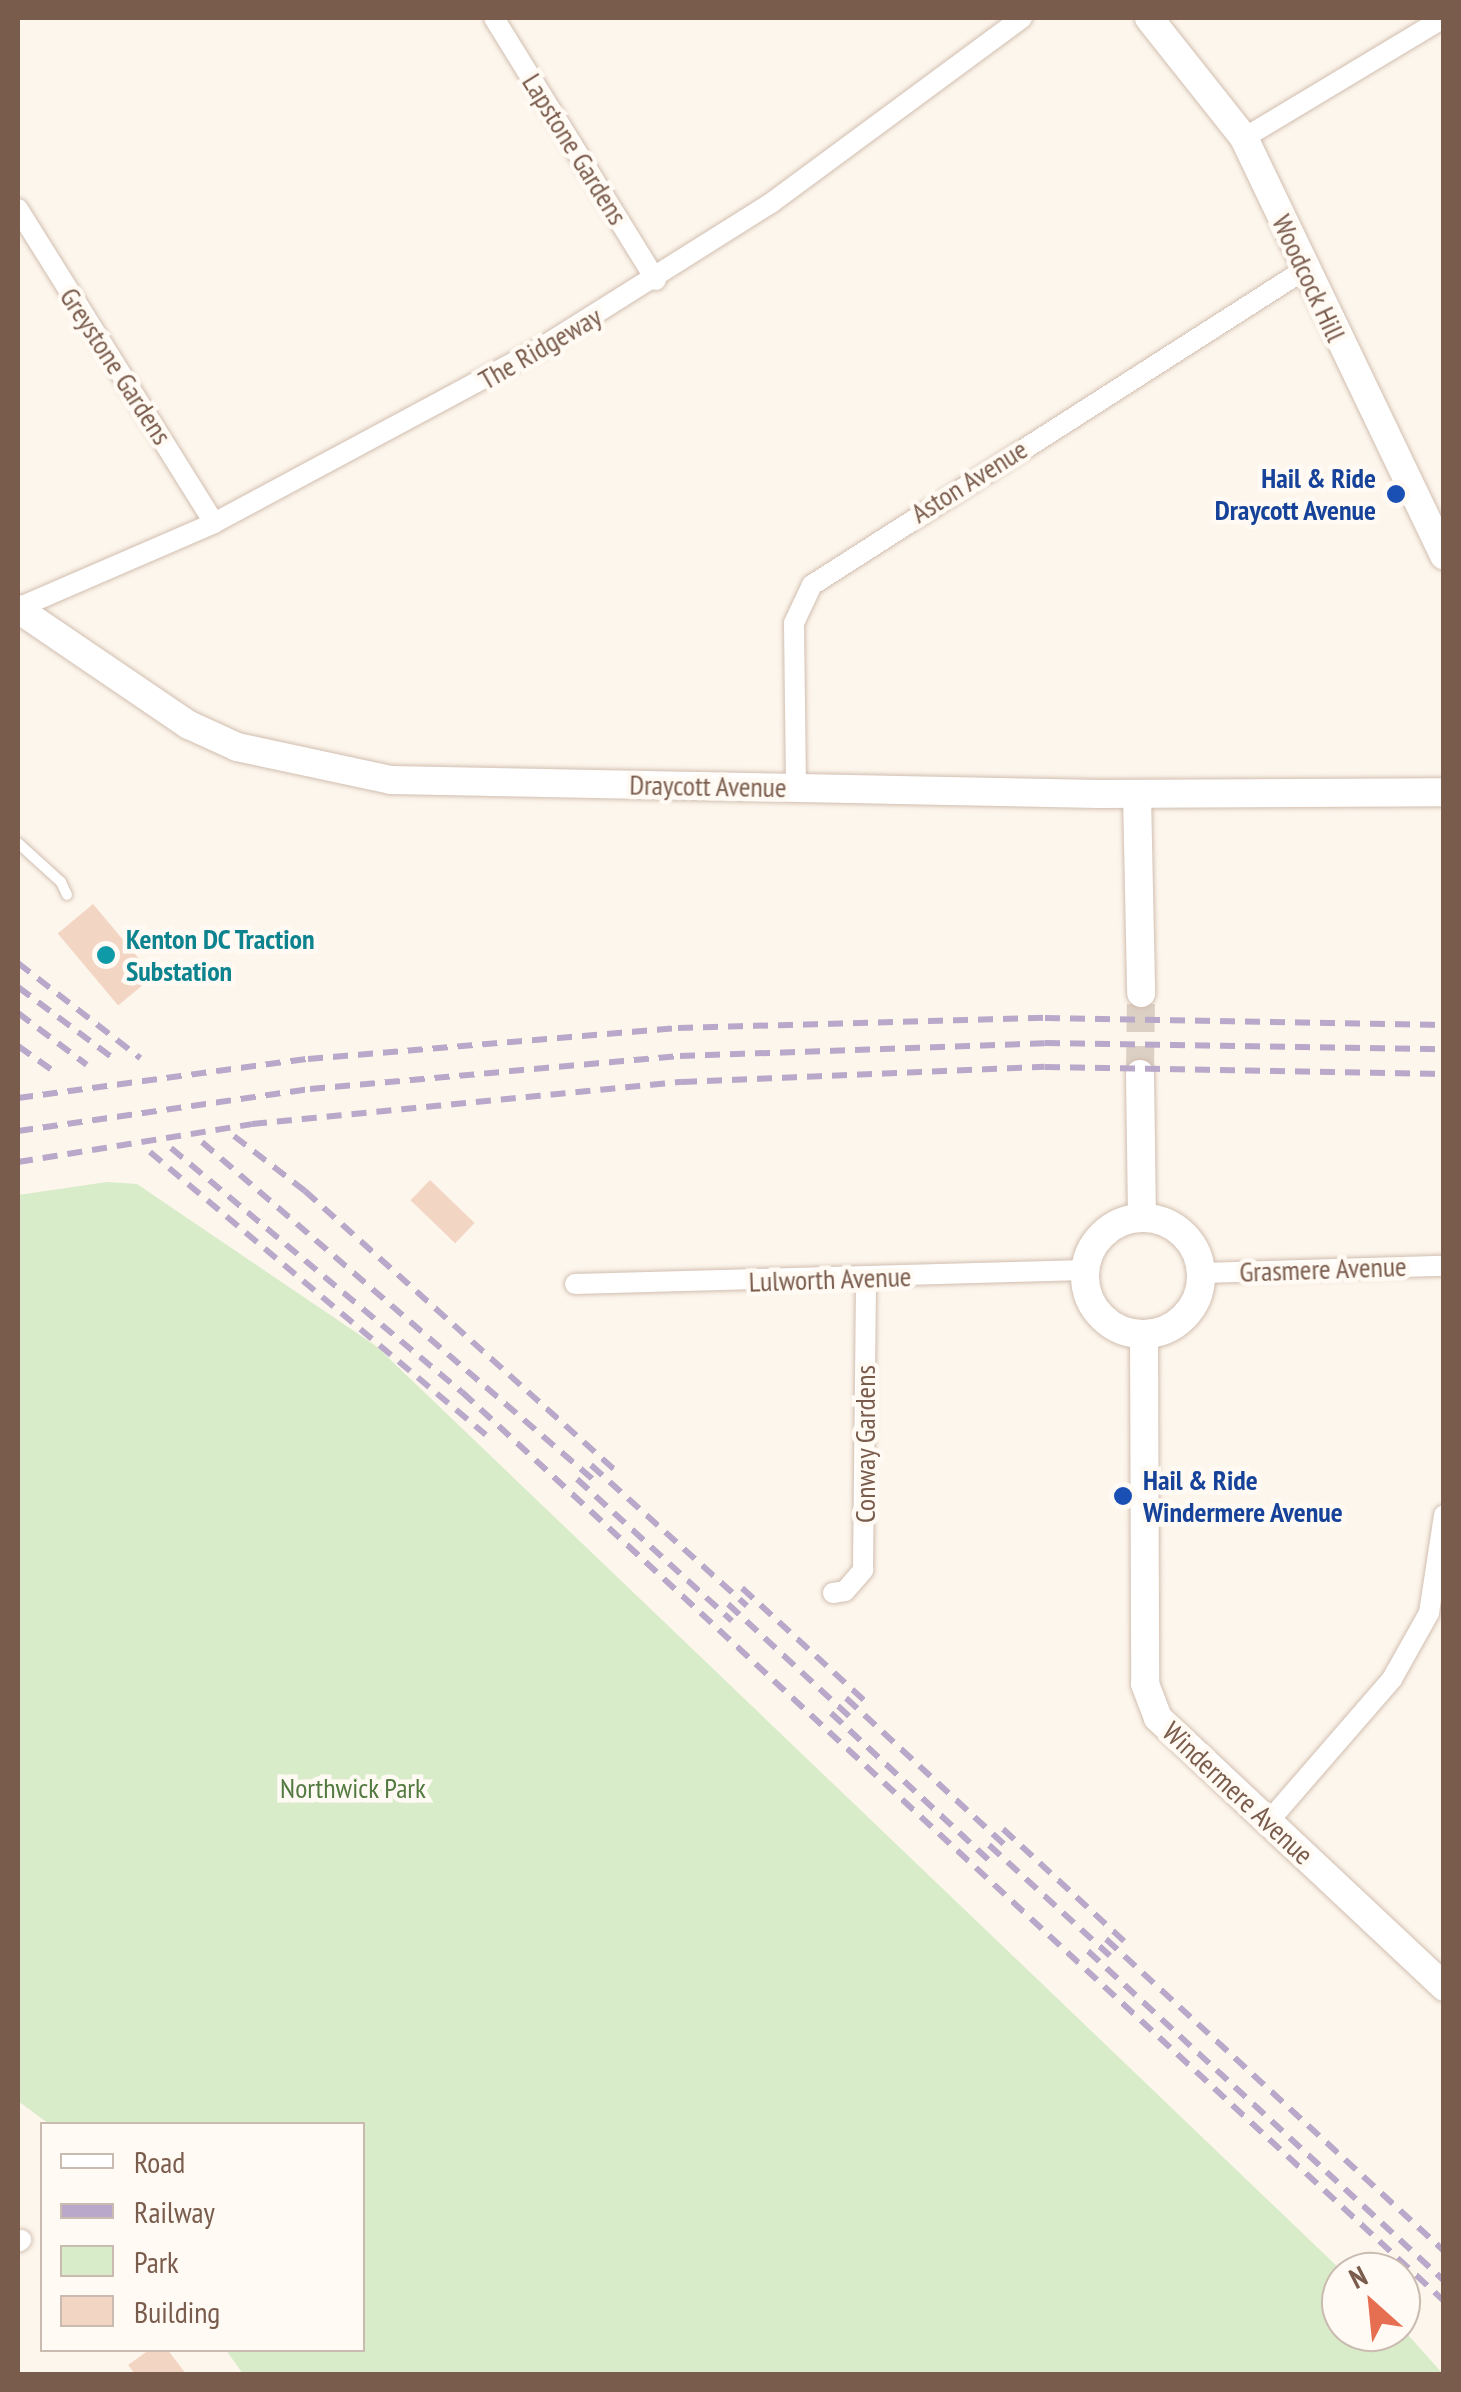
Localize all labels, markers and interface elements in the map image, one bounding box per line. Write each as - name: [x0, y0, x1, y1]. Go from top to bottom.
- street label: Lapstone Gardens: [515, 67, 635, 231]
- street label: Woodcock Hill: [1265, 209, 1353, 347]
- street label: Greystone Gardens: [53, 281, 179, 451]
- street label: The Ridgeway: [473, 300, 607, 396]
- street label: Aston Avenue: [904, 432, 1034, 530]
- place label: Hail & Ride Draycott Avenue: [1214, 461, 1376, 527]
- marker: Hail & Ride Draycott Avenue: [1385, 483, 1407, 505]
- street label: Draycott Avenue: [629, 768, 787, 804]
- place label: Kenton DC Traction Substation: [126, 922, 316, 988]
- marker: Kenton DC Traction Substation: [95, 944, 117, 966]
- street label: Grasmere Avenue: [1239, 1249, 1407, 1289]
- street label: Lulworth Avenue: [748, 1259, 912, 1299]
- street label: Conway Gardens: [848, 1365, 882, 1523]
- place label: Hail & Ride Windermere Avenue: [1143, 1463, 1344, 1529]
- marker: Hail & Ride Windermere Avenue: [1112, 1485, 1134, 1507]
- street label: Windermere Avenue: [1155, 1714, 1321, 1872]
- park label: Northwick Park: [280, 1771, 426, 1805]
- legend: [40, 2122, 365, 2352]
- text: Road: [134, 2142, 185, 2181]
- text: Railway: [134, 2192, 215, 2231]
- text: Park: [134, 2242, 179, 2281]
- north arrow: [1321, 2252, 1421, 2352]
- text: N: [1343, 2257, 1373, 2297]
- text: Building: [134, 2292, 220, 2331]

